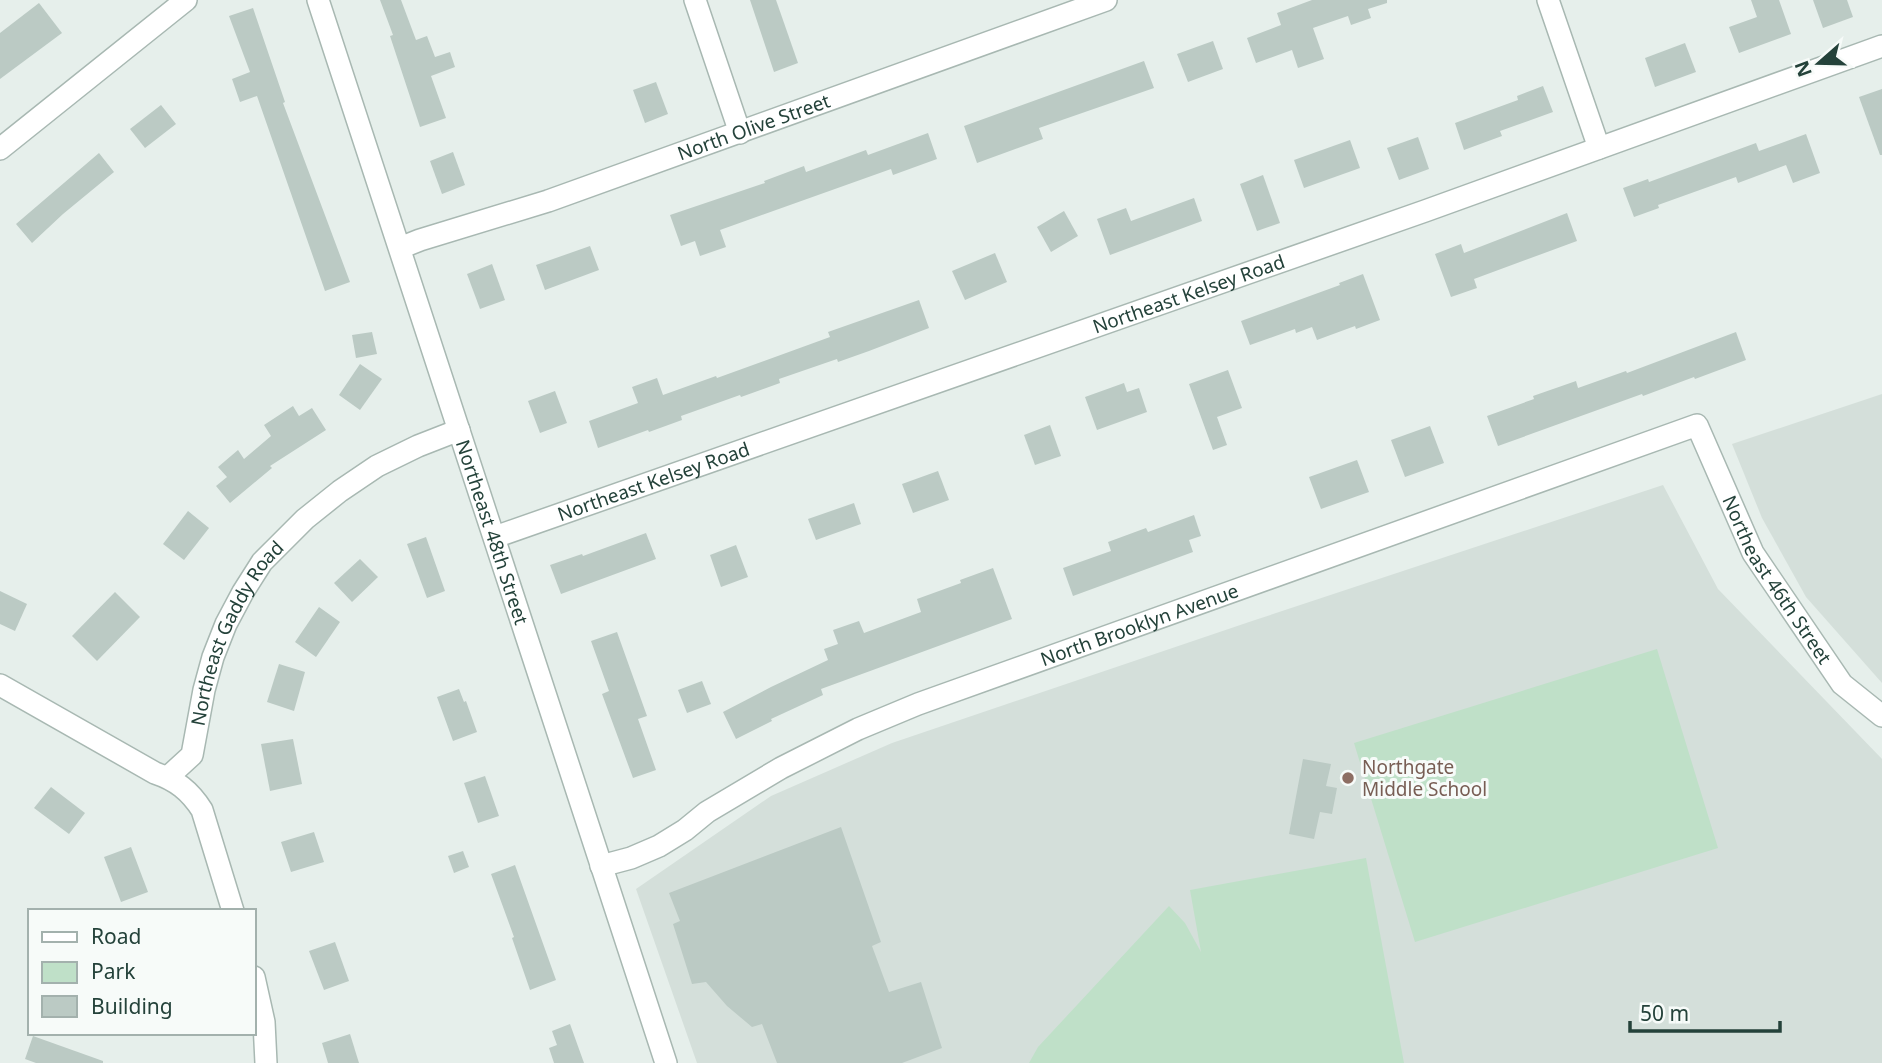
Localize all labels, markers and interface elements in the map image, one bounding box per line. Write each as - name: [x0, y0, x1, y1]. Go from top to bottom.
- north arrow: [1784, 28, 1854, 98]
- text: N: [1788, 57, 1818, 81]
- street label: North Olive Street: [674, 87, 834, 166]
- street label: Northeast Kelsey Road: [1089, 248, 1288, 340]
- street label: Northeast 48th Street: [450, 436, 535, 628]
- street label: Northeast Kelsey Road: [554, 436, 753, 527]
- street label: Northeast 46th Street: [1716, 491, 1838, 669]
- street label: Northeast Gaddy Road: [185, 535, 289, 728]
- street label: North Brooklyn Avenue: [1037, 577, 1242, 672]
- place label: Northgate Middle School: [1362, 754, 1487, 802]
- marker: Northgate Middle School: [1340, 770, 1356, 786]
- legend: [28, 909, 256, 1035]
- text: Road: [91, 922, 141, 950]
- text: Park: [91, 957, 136, 985]
- scale bar: [1630, 990, 1780, 1034]
- text: Building: [91, 992, 173, 1020]
- text: 50 m: [1640, 999, 1689, 1027]

